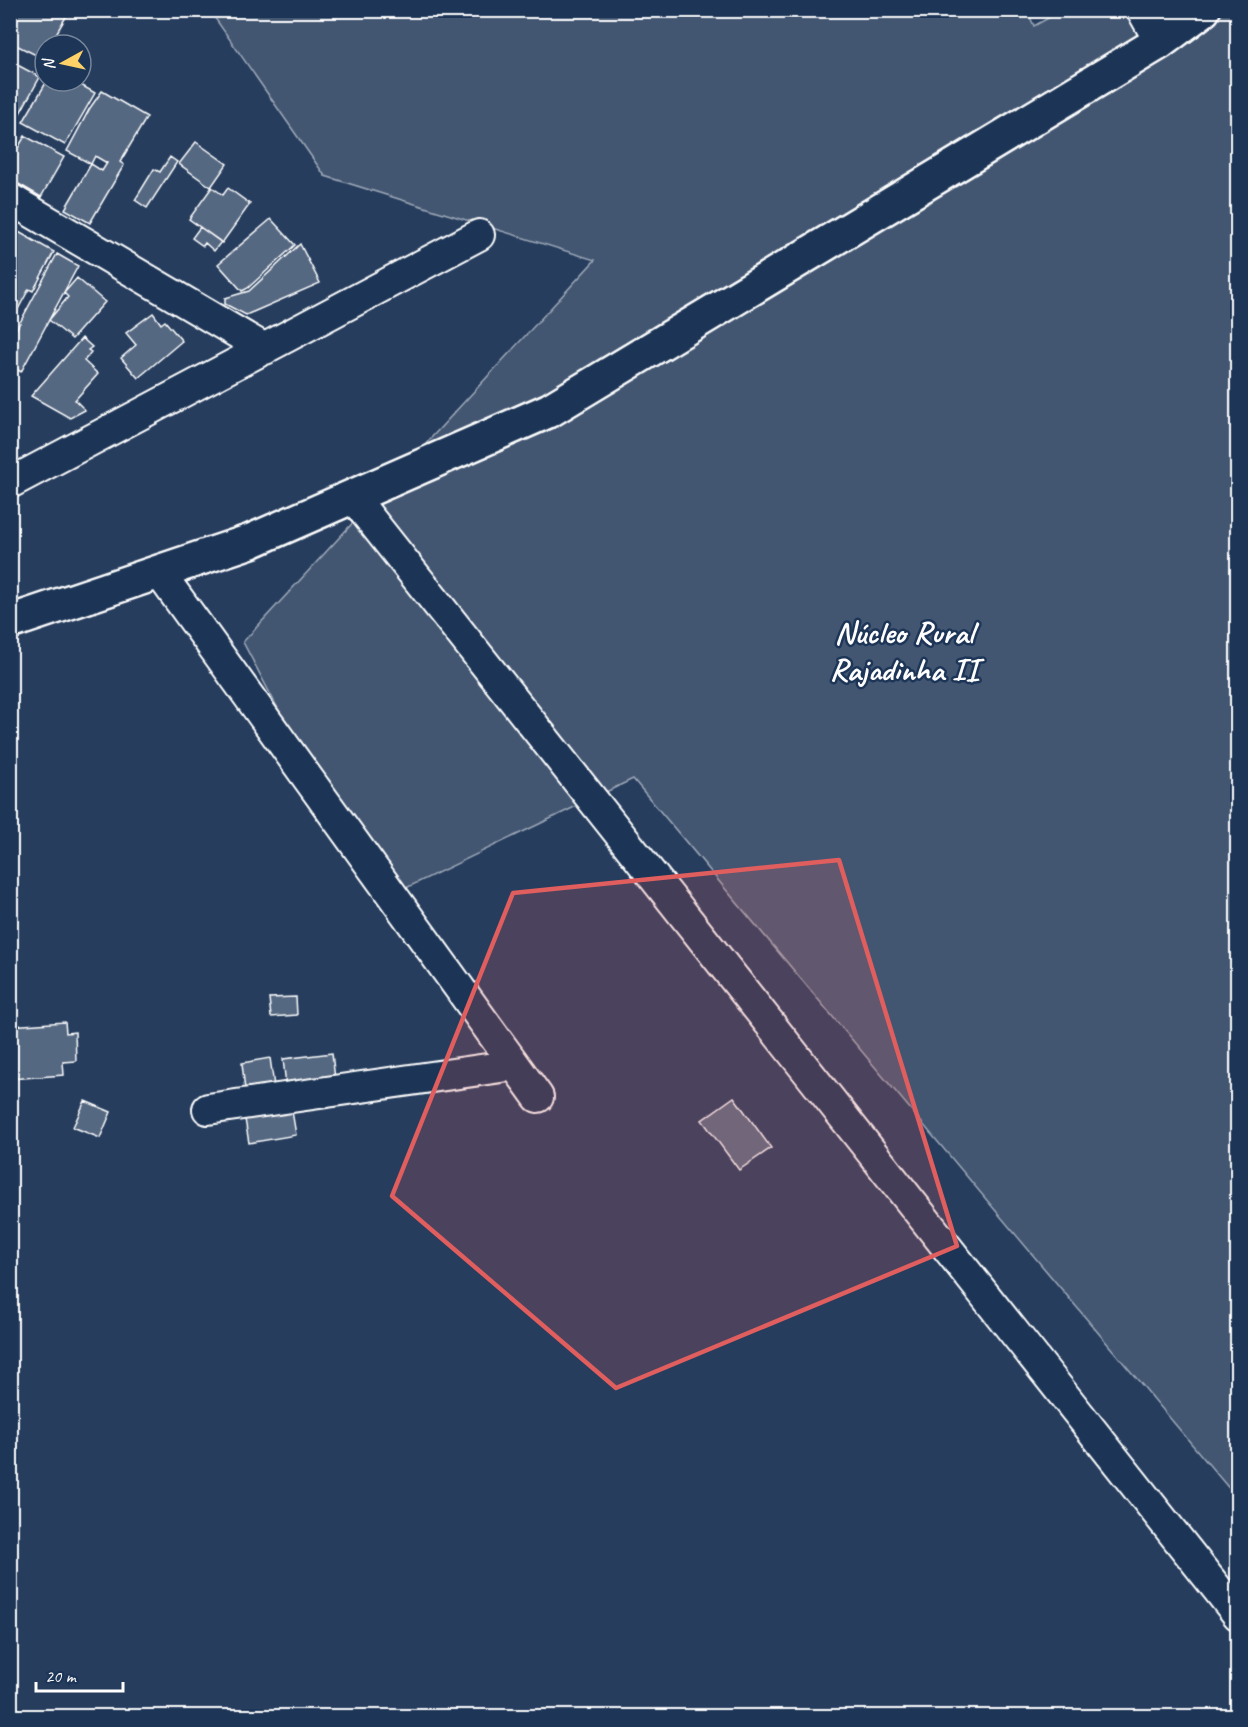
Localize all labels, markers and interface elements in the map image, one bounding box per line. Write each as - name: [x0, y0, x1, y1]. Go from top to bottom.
- north arrow: [33, 33, 93, 93]
- text: N: [38, 56, 60, 71]
- district label: Núcleo Rural Rajadinha II: [829, 612, 985, 690]
- scale bar: [36, 1655, 123, 1693]
- text: 20 m: [45, 1665, 78, 1687]

